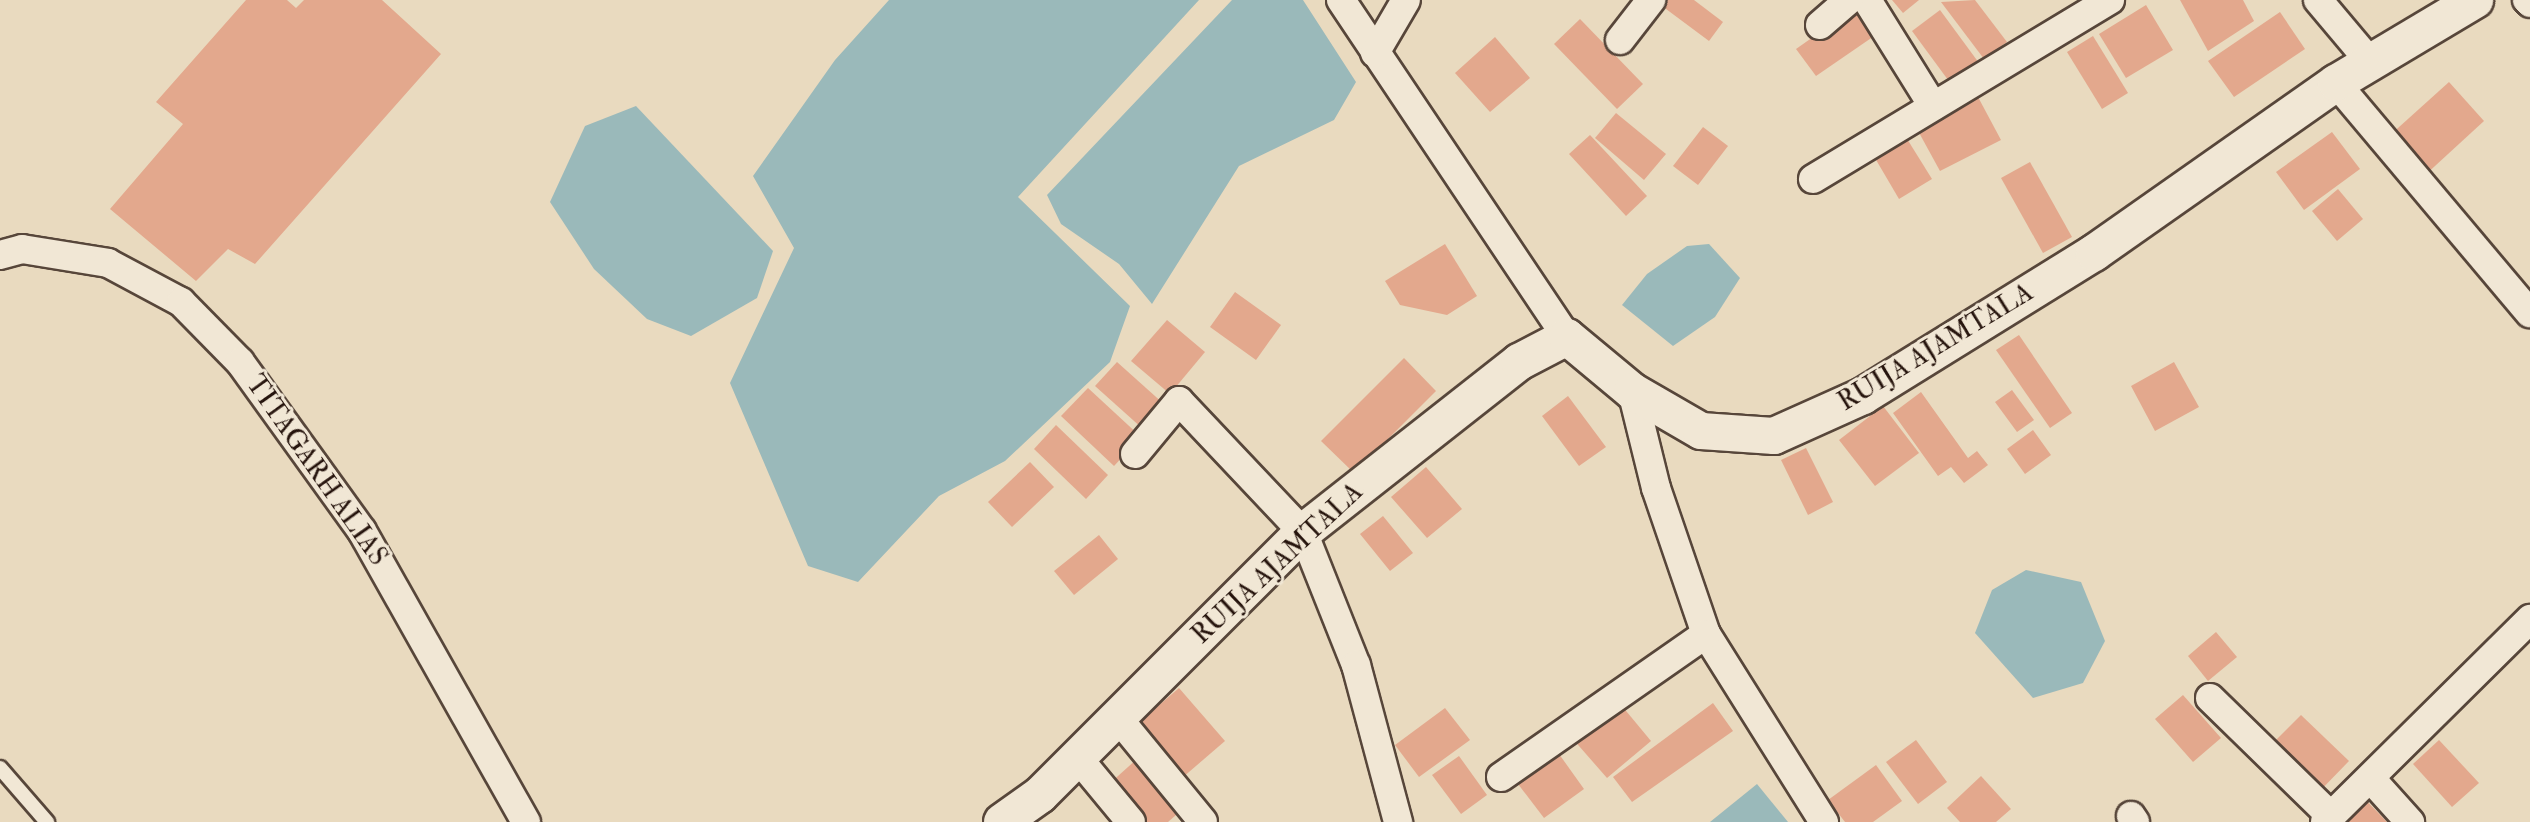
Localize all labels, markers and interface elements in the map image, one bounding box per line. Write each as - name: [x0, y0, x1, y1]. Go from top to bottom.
- street label: RUIJA AJAMTALA: [1833, 278, 2039, 418]
- street label: TITAGARH ALIAS: [239, 370, 393, 572]
- street label: RUIJA AJAMTALA: [1186, 477, 1370, 651]

